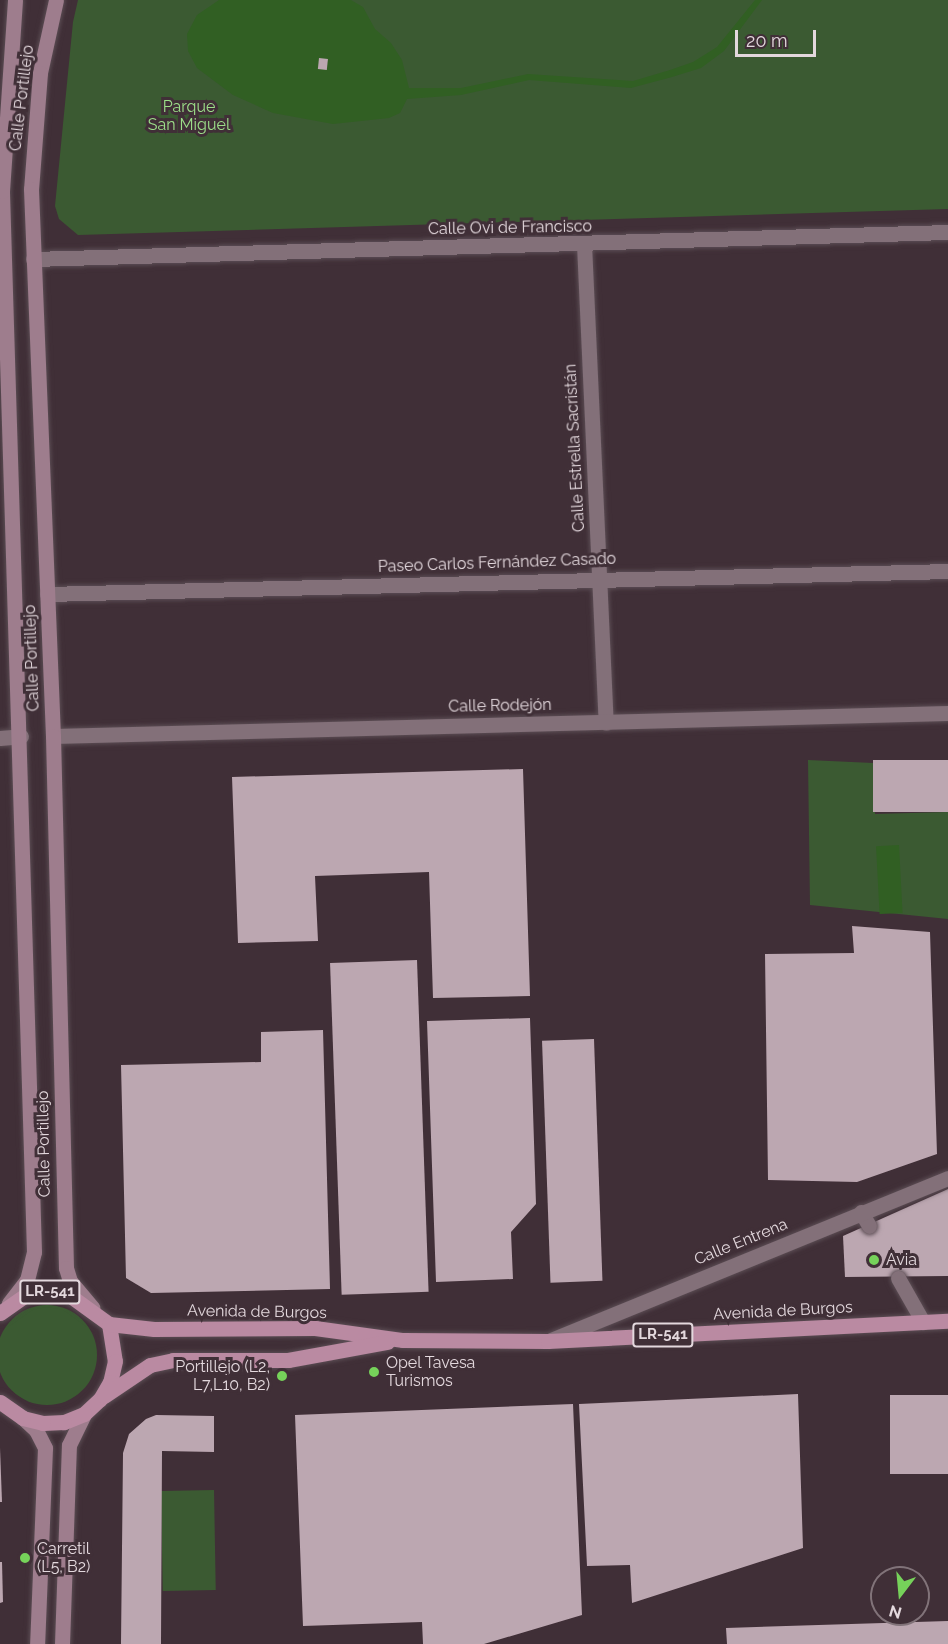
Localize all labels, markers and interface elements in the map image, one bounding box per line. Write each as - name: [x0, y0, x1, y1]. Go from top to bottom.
- scale bar: [738, 18, 819, 56]
- text: 20 m: [746, 30, 788, 51]
- street label: Calle Portillejo: [6, 44, 38, 152]
- park label: Parque San Miguel: [148, 97, 230, 135]
- street label: Calle Ovi de Francisco: [428, 217, 592, 239]
- street label: Calle Estrella Sacristán: [561, 363, 589, 533]
- street label: Paseo Carlos Fernández Casado: [378, 549, 616, 577]
- street label: Calle Portillejo: [21, 604, 43, 712]
- street label: Calle Rodejón: [448, 695, 552, 717]
- street label: Calle Portillejo: [33, 1090, 55, 1198]
- street label: Calle Entrena: [692, 1215, 790, 1269]
- place label: Avia: [886, 1250, 917, 1270]
- marker: Avia: [867, 1253, 881, 1267]
- road number: LR-541: [19, 1280, 82, 1304]
- street label: Avenida de Burgos: [713, 1298, 853, 1324]
- street label: Avenida de Burgos: [187, 1301, 327, 1323]
- road number: LR-541: [632, 1323, 694, 1347]
- place label: Opel Tavesa Turismos: [386, 1353, 476, 1391]
- place label: Portillejo (L2, L7,L10, B2): [175, 1357, 270, 1395]
- marker: Opel Tavesa Turismos: [367, 1365, 381, 1379]
- marker: Portillejo (L2, L7,L10, B2): [275, 1369, 289, 1383]
- place label: Carretil (L5, B2): [37, 1539, 90, 1577]
- marker: Carretil (L5, B2): [18, 1551, 32, 1565]
- north arrow: [870, 1566, 930, 1626]
- text: N: [887, 1601, 904, 1623]

